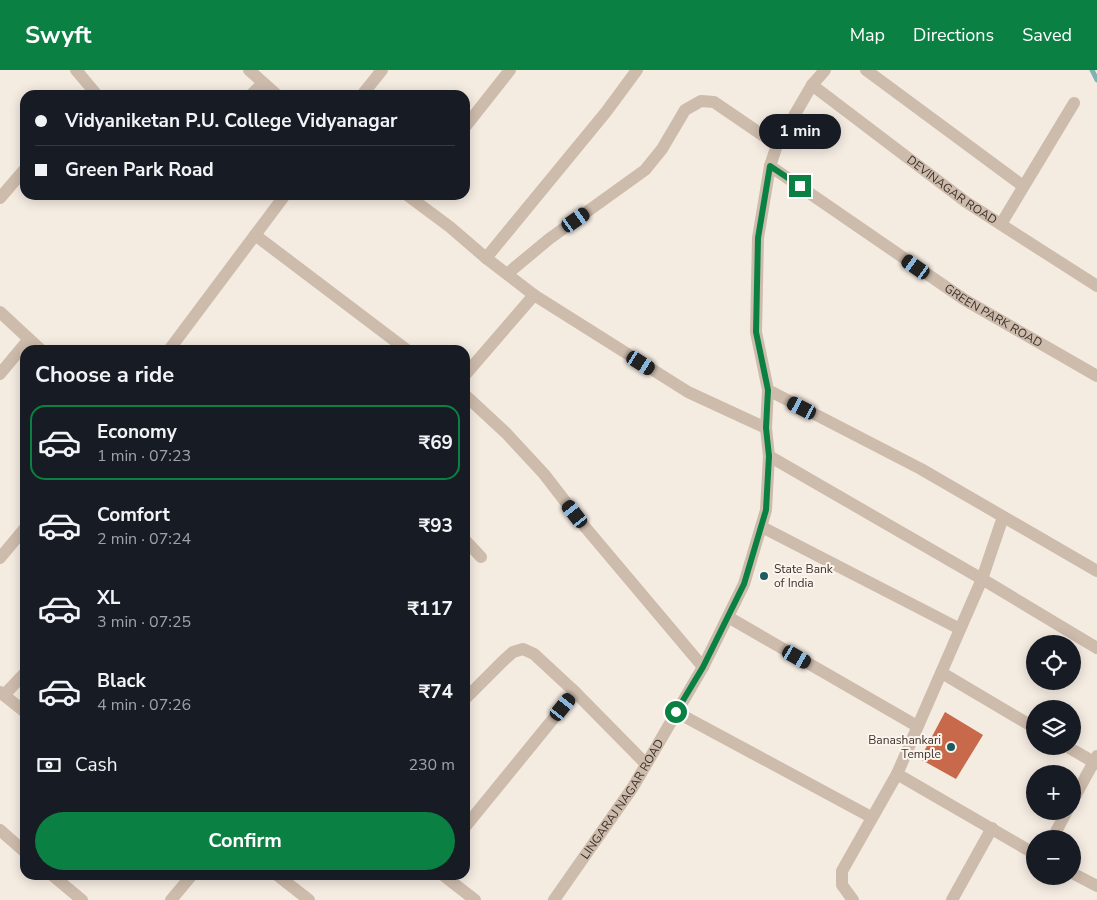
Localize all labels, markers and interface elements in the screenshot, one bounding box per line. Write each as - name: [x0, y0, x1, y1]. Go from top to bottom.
- text: Swyft: [25, 19, 91, 51]
- text: Map: [850, 23, 885, 47]
- text: Directions: [913, 23, 994, 47]
- text: Saved: [1022, 23, 1072, 47]
- text: Vidyaniketan P.U. College Vidyanagar: [65, 108, 398, 134]
- callout: 1 min: [759, 114, 841, 148]
- text: 1 min: [779, 120, 821, 142]
- street label: DEVINAGAR ROAD: [904, 152, 1000, 228]
- text: Green Park Road: [65, 157, 214, 183]
- route end: [789, 175, 811, 197]
- car: [559, 205, 592, 235]
- car: [899, 252, 932, 282]
- street label: GREEN PARK ROAD: [941, 280, 1045, 351]
- car: [624, 349, 657, 377]
- text: Choose a ride: [35, 360, 174, 390]
- car: [785, 395, 818, 421]
- text: Economy: [97, 419, 177, 445]
- icon: car: [37, 420, 82, 465]
- text: ₹69: [419, 430, 453, 456]
- text: 1 min · 07:23: [97, 445, 191, 467]
- car: [559, 498, 590, 530]
- text: Comfort: [97, 502, 170, 528]
- icon: car: [37, 503, 82, 548]
- text: ₹93: [419, 513, 453, 539]
- text: 2 min · 07:24: [97, 528, 191, 550]
- place label: State Bank of India: [774, 561, 834, 591]
- marker: State Bank of India: [758, 570, 770, 582]
- text: XL: [97, 585, 120, 611]
- icon: car: [37, 586, 82, 631]
- text: ₹117: [407, 596, 453, 622]
- text: 3 min · 07:25: [97, 611, 191, 633]
- map controls: [1026, 635, 1081, 885]
- button: locate: [1026, 635, 1081, 690]
- car: [780, 643, 813, 671]
- text: Black: [97, 668, 146, 694]
- icon: car: [37, 669, 82, 714]
- text: ₹74: [419, 679, 453, 705]
- car: [547, 691, 578, 723]
- text: 4 min · 07:26: [97, 694, 191, 716]
- button: layers: [1026, 700, 1081, 755]
- route start: [665, 701, 687, 723]
- place label: Banashankari Temple: [868, 732, 941, 762]
- street label: LINGARAJ NAGAR ROAD: [577, 736, 667, 862]
- marker: Banashankari Temple: [945, 741, 957, 753]
- icon: cash: [35, 751, 63, 779]
- text: Cash: [75, 752, 117, 778]
- text: 230 m: [408, 754, 455, 776]
- button: +: [1026, 765, 1081, 820]
- button: Confirm: [35, 812, 455, 870]
- button: −: [1026, 830, 1081, 885]

